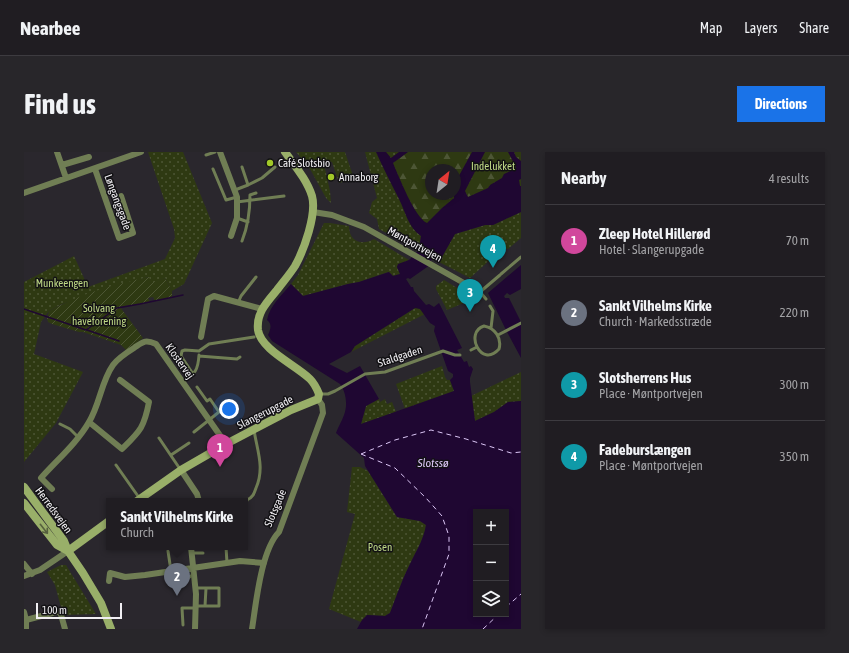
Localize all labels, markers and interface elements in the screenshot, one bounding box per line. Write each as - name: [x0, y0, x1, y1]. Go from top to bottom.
- text: Nearbee: [20, 17, 80, 39]
- text: Map: [700, 20, 722, 36]
- text: Layers: [744, 20, 777, 36]
- text: Share: [799, 20, 829, 36]
- button: Directions: [737, 86, 825, 122]
- text: Find us: [24, 88, 96, 120]
- place label: Café Slotsbio: [278, 157, 330, 169]
- marker: Café Slotsbio: [265, 158, 275, 168]
- park label: Indelukket: [471, 160, 515, 172]
- north arrow: [425, 164, 461, 200]
- text: Nearby: [561, 168, 607, 188]
- place label: Annaborg: [339, 171, 378, 183]
- text: 4 results: [769, 171, 809, 186]
- marker: Annaborg: [326, 172, 336, 182]
- street label: Løngangsgade: [102, 173, 134, 231]
- street label: Møntportvejen: [386, 224, 444, 264]
- text: Zleep Hotel Hillerød: [599, 225, 710, 242]
- text: 1: [571, 233, 577, 248]
- text: 70 m: [786, 233, 809, 248]
- pin: 4: [480, 235, 506, 268]
- text: Hotel · Slangerupgade: [599, 242, 704, 257]
- park label: Munkeengen: [36, 277, 88, 289]
- pin: 3: [457, 279, 483, 312]
- text: Sankt Vilhelms Kirke: [599, 297, 712, 314]
- park label: Solvang haveforening: [72, 302, 126, 327]
- text: 2: [571, 305, 577, 320]
- text: 220 m: [780, 305, 809, 320]
- text: Church · Markedsstræde: [599, 314, 712, 329]
- street label: Klostervej: [163, 341, 197, 381]
- street label: Staldgaden: [376, 343, 424, 369]
- text: Slotsherrens Hus: [599, 369, 691, 386]
- text: 3: [571, 377, 577, 392]
- text: 300 m: [780, 377, 809, 392]
- text: Place · Møntportvejen: [599, 386, 703, 401]
- street label: Slangerupgade: [235, 393, 295, 431]
- your location: [219, 399, 239, 419]
- pin: 1: [207, 434, 233, 467]
- text: Fadeburslængen: [599, 441, 691, 458]
- text: 4: [571, 449, 577, 464]
- text: 350 m: [780, 449, 809, 464]
- water label: Slotssø: [416, 456, 449, 470]
- text: Place · Møntportvejen: [599, 458, 703, 473]
- street label: Herredsvejen: [33, 485, 75, 535]
- street label: Slotsgade: [262, 487, 288, 529]
- popup: [106, 498, 248, 550]
- text: Sankt Vilhelms Kirke: [121, 508, 233, 525]
- map controls: [473, 509, 509, 617]
- button: +: [473, 509, 509, 545]
- one-way arrow: [40, 523, 49, 534]
- text: Church: [121, 525, 154, 540]
- park label: Posen: [368, 541, 392, 553]
- button: −: [473, 545, 509, 581]
- pin: 2: [164, 563, 190, 596]
- button: layers: [473, 581, 509, 617]
- scale bar: [36, 601, 122, 620]
- text: 100 m: [42, 604, 67, 616]

